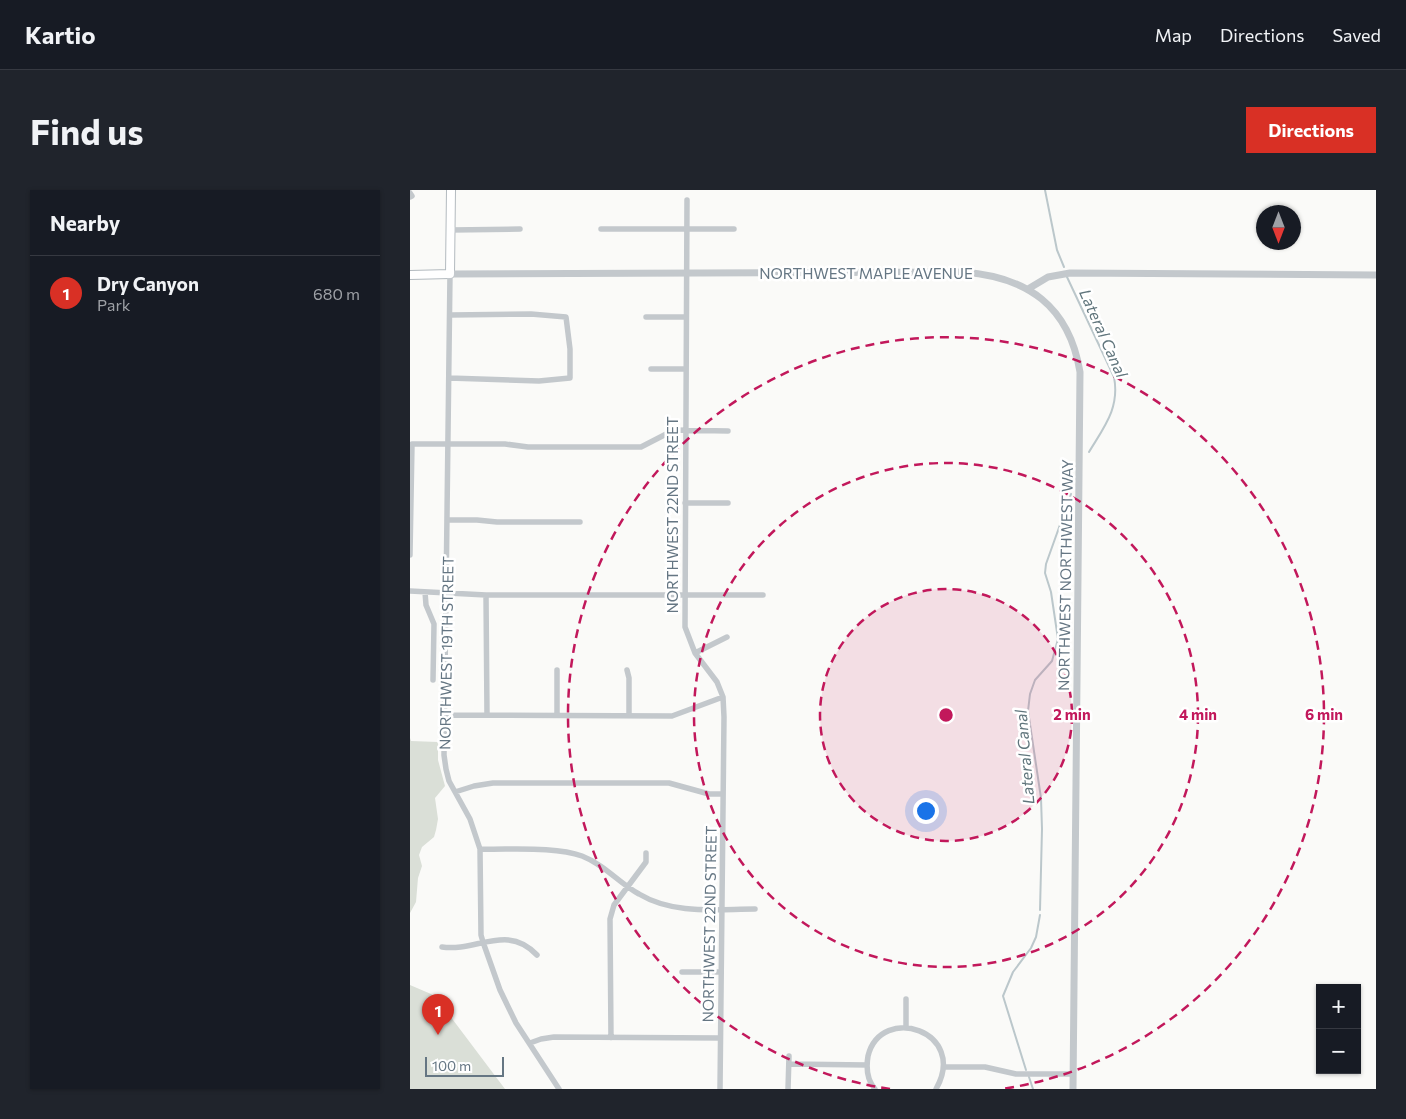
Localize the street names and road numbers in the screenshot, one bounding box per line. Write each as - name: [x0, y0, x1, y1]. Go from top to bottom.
- street label: NORTHWEST MAPLE AVENUE: [759, 264, 973, 282]
- street label: NORTHWEST 22ND STREET: [663, 416, 681, 614]
- street label: NORTHWEST NORTHWEST WAY: [1054, 459, 1076, 691]
- street label: NORTHWEST 19TH STREET: [435, 556, 457, 750]
- street label: NORTHWEST 22ND STREET: [698, 825, 720, 1023]

